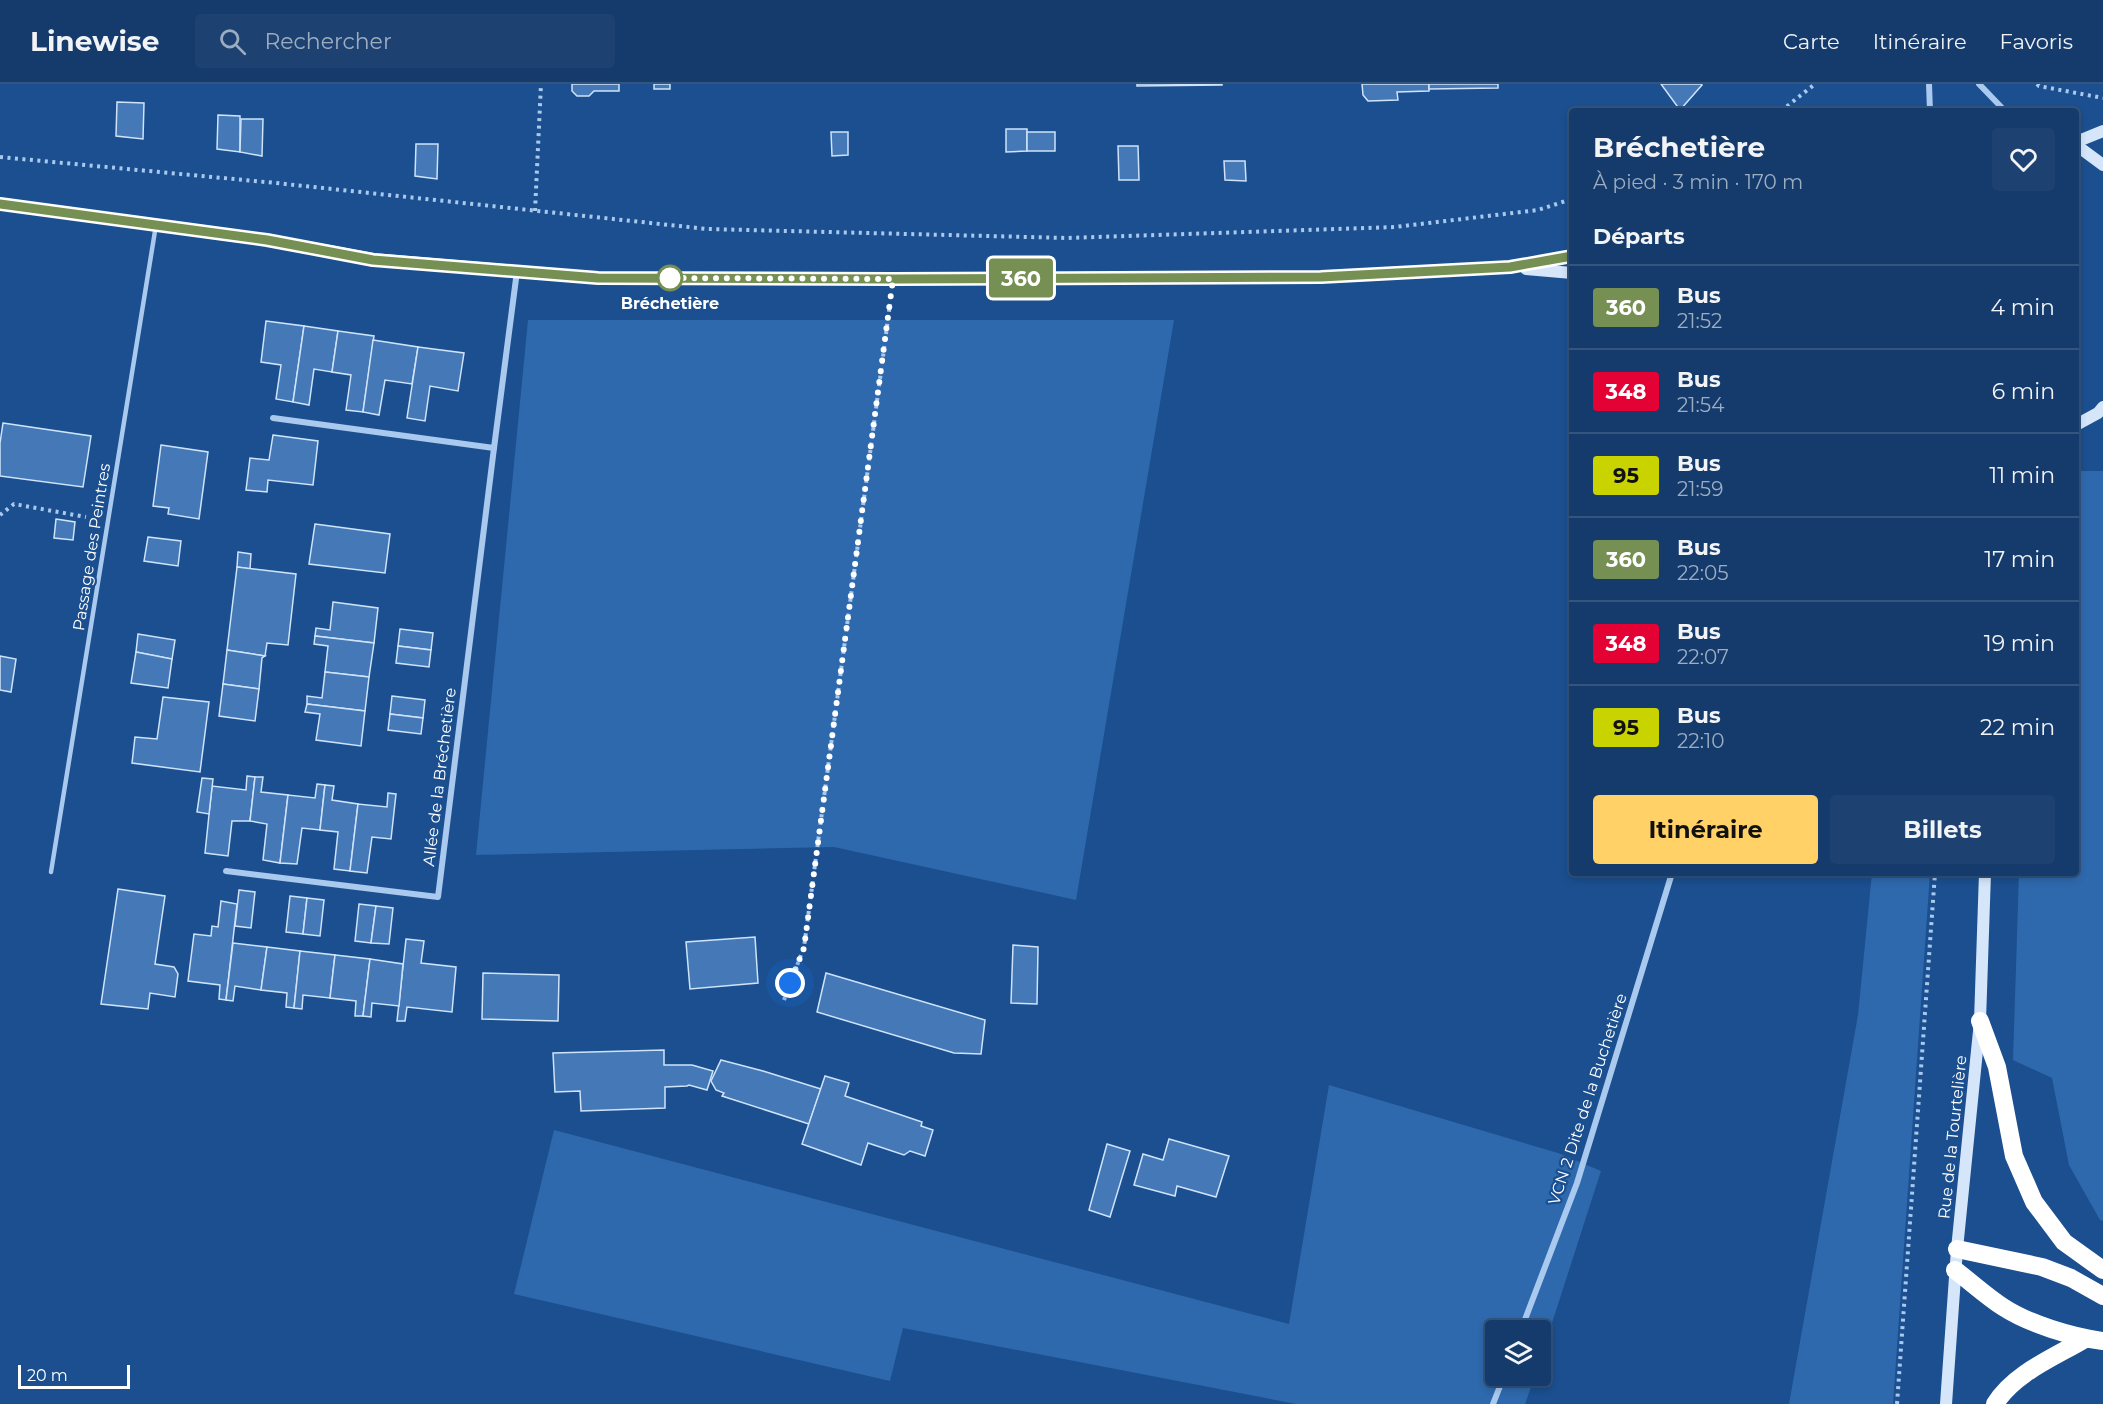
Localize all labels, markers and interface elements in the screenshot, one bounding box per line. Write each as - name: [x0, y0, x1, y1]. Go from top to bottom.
- search box: [195, 14, 615, 68]
- text: Linewise: [30, 24, 159, 58]
- icon: search: [216, 25, 249, 58]
- text: Rechercher: [264, 28, 392, 55]
- text: Carte: [1783, 29, 1840, 54]
- text: Itinéraire: [1873, 29, 1967, 54]
- text: Favoris: [2000, 29, 2073, 54]
- button: heart: [1992, 128, 2055, 191]
- text: Bréchetière: [1593, 130, 1765, 164]
- text: À pied · 3 min · 170 m: [1593, 170, 1803, 194]
- text: Départs: [1593, 223, 1685, 250]
- line badge: 360: [986, 258, 1056, 298]
- marker: Bréchetière: [657, 265, 683, 291]
- text: 360: [1001, 266, 1041, 291]
- text: Bus: [1677, 282, 1721, 309]
- place label: Bréchetière: [621, 294, 719, 313]
- text: 4 min: [1991, 294, 2055, 321]
- text: 360: [1606, 295, 1646, 320]
- text: 21:52: [1677, 309, 1722, 333]
- text: Bus: [1677, 366, 1721, 393]
- text: 6 min: [1992, 378, 2055, 405]
- text: 348: [1606, 379, 1646, 404]
- text: 21:54: [1677, 393, 1724, 417]
- text: Bus: [1677, 450, 1721, 477]
- street label: Passage des Peintres: [69, 462, 114, 632]
- text: 11 min: [1989, 462, 2055, 489]
- text: 95: [1613, 463, 1639, 488]
- text: 21:59: [1677, 477, 1723, 501]
- text: Bus: [1677, 534, 1721, 561]
- text: 17 min: [1984, 546, 2055, 573]
- text: 360: [1606, 547, 1646, 572]
- text: 22:05: [1677, 561, 1729, 585]
- text: Bus: [1677, 618, 1721, 645]
- text: 19 min: [1984, 630, 2055, 657]
- text: 348: [1606, 631, 1646, 656]
- text: 22:07: [1677, 645, 1729, 669]
- street label: Allée de la Bréchetière: [419, 687, 460, 867]
- text: Bus: [1677, 702, 1721, 729]
- text: 22 min: [1980, 714, 2055, 741]
- text: 95: [1613, 715, 1639, 740]
- text: 22:10: [1677, 729, 1724, 753]
- button: Itinéraire: [1593, 795, 1818, 864]
- button: Billets: [1830, 795, 2055, 864]
- your location: [775, 968, 805, 998]
- street label: VCN 2 Dite de la Buchetière: [1544, 991, 1631, 1207]
- street label: Rue de la Tourtelière: [1934, 1054, 1971, 1220]
- map controls: [1485, 1320, 1551, 1386]
- button: layers: [1485, 1320, 1551, 1386]
- scale bar: [18, 1362, 130, 1390]
- text: 20 m: [27, 1366, 68, 1385]

